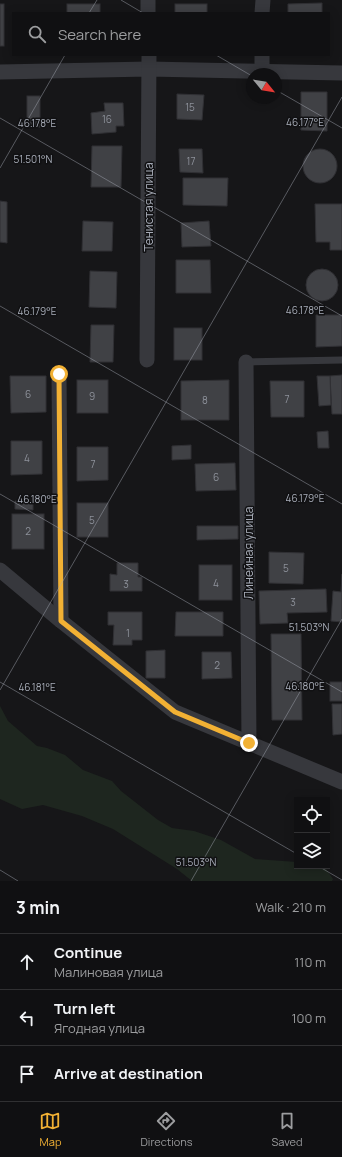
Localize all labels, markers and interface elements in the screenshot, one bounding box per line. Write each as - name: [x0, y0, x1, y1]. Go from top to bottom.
- search box: [12, 12, 330, 56]
- icon: search: [26, 23, 48, 45]
- text: Search here: [58, 24, 141, 45]
- north arrow: [246, 68, 282, 104]
- house number: 15: [185, 100, 195, 114]
- house number: 16: [102, 112, 112, 126]
- text: 46.177°E: [286, 115, 324, 129]
- text: 46.178°E: [18, 116, 56, 130]
- text: 51.501°N: [14, 152, 53, 166]
- house number: 17: [187, 154, 195, 168]
- street label: Тенистая улица: [140, 162, 157, 252]
- text: 46.178°E: [286, 303, 324, 317]
- text: 46.179°E: [18, 304, 57, 318]
- route start: [50, 365, 68, 383]
- house number: 6: [25, 387, 31, 401]
- house number: 9: [89, 389, 95, 403]
- house number: 7: [284, 392, 290, 406]
- house number: 8: [202, 393, 208, 407]
- house number: 4: [24, 451, 30, 465]
- house number: 7: [90, 457, 96, 471]
- house number: 6: [213, 470, 219, 484]
- text: 46.179°E: [286, 491, 325, 505]
- text: 46.180°E: [17, 492, 57, 506]
- street label: Линейная улица: [240, 507, 257, 599]
- house number: 5: [89, 513, 95, 527]
- house number: 2: [25, 524, 31, 538]
- house number: 5: [283, 561, 289, 575]
- house number: 4: [213, 576, 219, 590]
- house number: 3: [123, 577, 129, 591]
- house number: 3: [290, 595, 296, 609]
- text: 51.503°N: [289, 620, 329, 634]
- house number: 1: [126, 626, 130, 640]
- house number: 2: [214, 658, 220, 672]
- text: 46.180°E: [285, 679, 325, 693]
- text: 46.181°E: [18, 680, 56, 694]
- route end: [240, 734, 258, 752]
- map controls: [294, 797, 330, 869]
- button: locate: [294, 797, 330, 833]
- button: layers: [294, 833, 330, 869]
- text: 51.503°N: [176, 855, 216, 869]
- text: 3 min: [16, 896, 60, 919]
- text: Walk · 210 m: [256, 898, 326, 916]
- text: Continue: [54, 942, 122, 963]
- icon: ahead: [16, 951, 38, 973]
- text: 110 m: [294, 953, 326, 971]
- text: Малиновая улица: [54, 963, 163, 981]
- text: Turn left: [54, 998, 116, 1019]
- icon: left: [16, 1007, 38, 1029]
- text: 100 m: [291, 1009, 326, 1027]
- text: Ягодная улица: [54, 1019, 145, 1037]
- icon: arrive: [16, 1063, 38, 1085]
- text: Arrive at destination: [54, 1063, 203, 1084]
- tab: Map: [39, 1110, 61, 1149]
- tab: Directions: [140, 1110, 193, 1149]
- tab: Saved: [272, 1110, 303, 1149]

